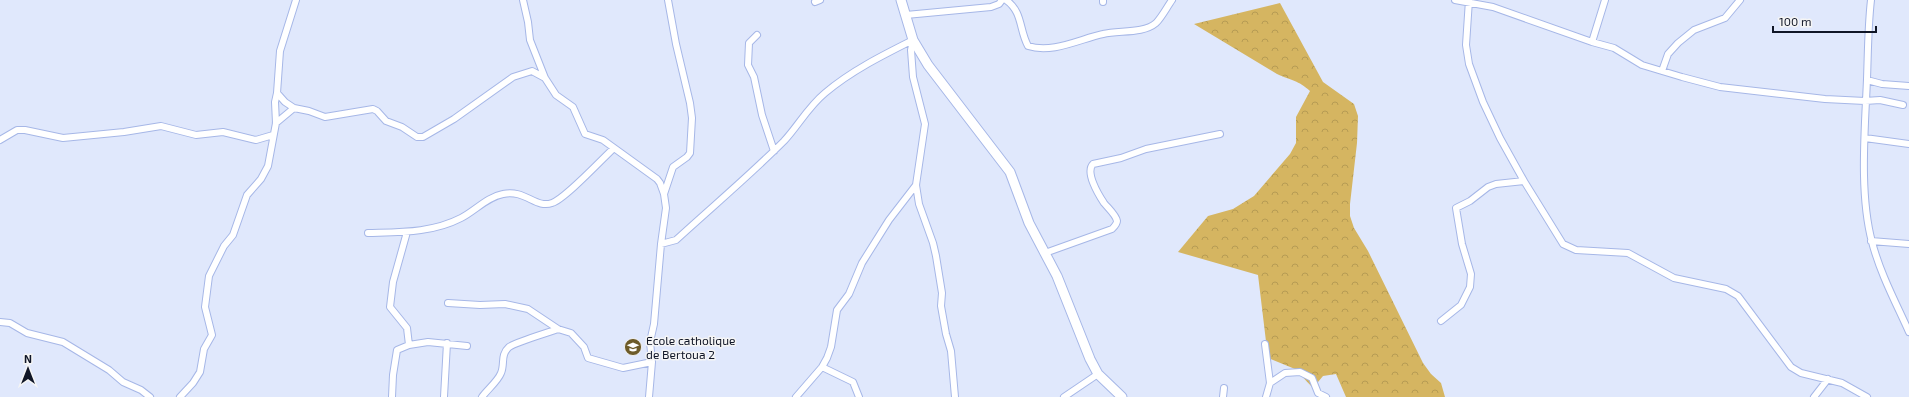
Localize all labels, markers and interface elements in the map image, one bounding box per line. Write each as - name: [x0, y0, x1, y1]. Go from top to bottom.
- scale bar: [1773, 8, 1876, 34]
- text: 100 m: [1779, 14, 1811, 28]
- place label: Ecole catholique de Bertoua 2: [646, 333, 735, 361]
- school or university icon: Ecole catholique de Bertoua 2: [623, 337, 643, 357]
- north arrow: [8, 349, 48, 389]
- text: N: [24, 352, 32, 365]

